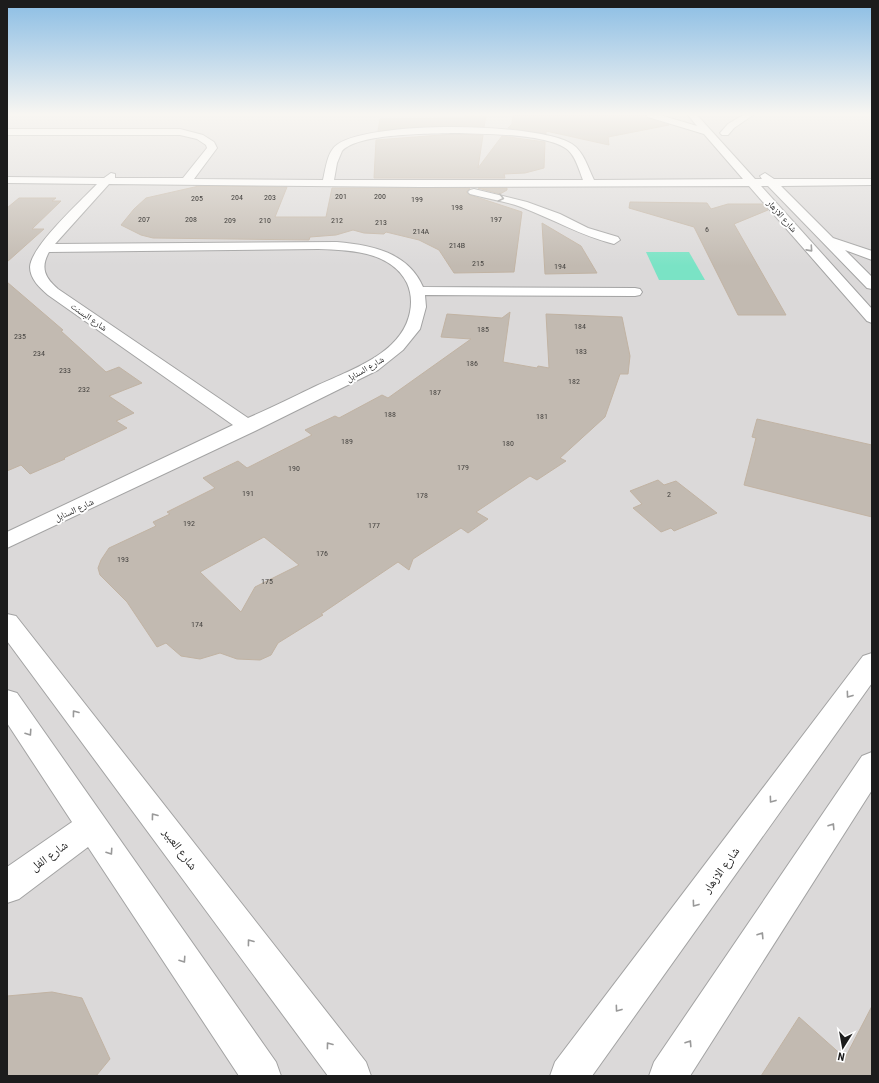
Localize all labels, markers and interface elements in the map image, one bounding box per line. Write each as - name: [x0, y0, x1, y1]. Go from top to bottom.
- house number: 201: [335, 192, 347, 201]
- house number: 200: [374, 192, 386, 201]
- house number: 204: [231, 193, 243, 202]
- house number: 203: [264, 193, 276, 202]
- house number: 205: [191, 194, 203, 203]
- one-way arrow: [498, 194, 504, 202]
- house number: 199: [411, 195, 423, 204]
- street label: شارع الازهار: [764, 197, 799, 235]
- house number: 198: [451, 203, 463, 212]
- house number: 207: [138, 215, 150, 224]
- house number: 208: [185, 215, 197, 224]
- house number: 197: [490, 215, 502, 224]
- house number: 209: [224, 216, 236, 225]
- house number: 210: [259, 216, 271, 225]
- house number: 212: [331, 216, 343, 225]
- house number: 213: [375, 218, 387, 227]
- house number: 6: [705, 225, 709, 234]
- house number: 214A: [413, 227, 430, 236]
- house number: 214B: [449, 241, 465, 250]
- one-way arrow: [806, 244, 813, 251]
- house number: 215: [472, 259, 484, 268]
- house number: 194: [554, 262, 566, 271]
- street label: شارع البسنت: [68, 301, 109, 334]
- house number: 184: [574, 322, 586, 331]
- house number: 185: [477, 325, 489, 334]
- house number: 235: [14, 332, 26, 341]
- house number: 183: [575, 347, 587, 356]
- house number: 234: [33, 349, 45, 358]
- street label: شارع السنابل: [344, 354, 386, 385]
- house number: 186: [466, 359, 478, 368]
- house number: 233: [59, 366, 71, 375]
- house number: 182: [568, 377, 580, 386]
- house number: 232: [78, 385, 90, 394]
- house number: 187: [429, 388, 441, 397]
- house number: 188: [384, 410, 396, 419]
- house number: 181: [536, 412, 548, 421]
- house number: 189: [341, 437, 353, 446]
- house number: 180: [502, 439, 514, 448]
- house number: 179: [457, 463, 469, 472]
- house number: 190: [288, 464, 300, 473]
- house number: 191: [242, 489, 254, 498]
- house number: 2: [667, 490, 671, 499]
- house number: 178: [416, 491, 428, 500]
- street label: شارع السنابل: [53, 497, 96, 524]
- house number: 192: [183, 519, 195, 528]
- house number: 177: [368, 521, 380, 530]
- house number: 176: [316, 549, 328, 558]
- house number: 193: [117, 555, 129, 564]
- house number: 175: [261, 577, 273, 586]
- house number: 174: [191, 620, 203, 629]
- one-way arrow: [847, 690, 854, 697]
- one-way arrow: [73, 710, 80, 717]
- one-way arrow: [24, 729, 31, 736]
- one-way arrow: [770, 795, 777, 802]
- one-way arrow: [151, 813, 159, 820]
- one-way arrow: [827, 823, 835, 830]
- street label: شارع العبير: [158, 825, 200, 873]
- street label: شارع الفل: [28, 838, 71, 875]
- street label: شارع الازهار: [699, 844, 743, 897]
- one-way arrow: [105, 848, 112, 855]
- one-way arrow: [693, 900, 700, 907]
- one-way arrow: [756, 932, 763, 939]
- one-way arrow: [248, 939, 255, 946]
- one-way arrow: [178, 956, 186, 963]
- one-way arrow: [616, 1005, 623, 1012]
- north arrow: [823, 1027, 863, 1067]
- one-way arrow: [684, 1041, 691, 1048]
- one-way arrow: [326, 1042, 333, 1049]
- text: N: [836, 1049, 846, 1063]

